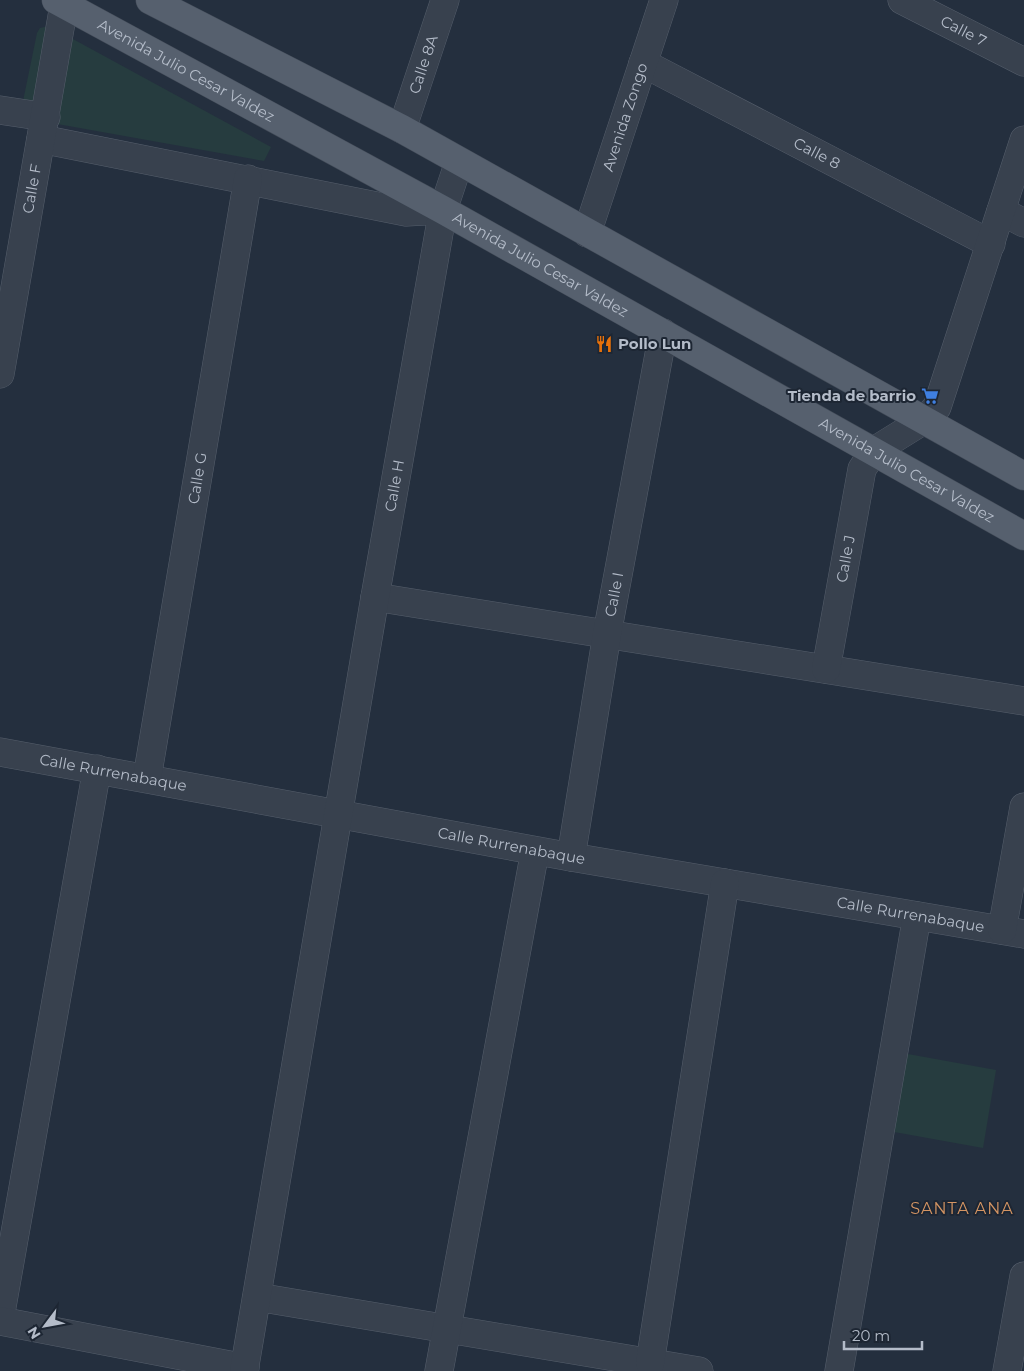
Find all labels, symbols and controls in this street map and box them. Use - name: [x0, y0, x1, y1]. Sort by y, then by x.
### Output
- street label: Calle 7: [937, 11, 990, 51]
- street label: Avenida Julio Cesar Valdez: [95, 14, 278, 126]
- street label: Calle 8A: [404, 32, 442, 96]
- street label: Avenida Zongo: [598, 60, 652, 174]
- street label: Calle 8: [791, 133, 844, 173]
- street label: Calle F: [18, 162, 45, 215]
- street label: Avenida Julio Cesar Valdez: [449, 207, 632, 321]
- restaurant icon: Pollo Lun: [594, 334, 614, 354]
- place label: Pollo Lun: [618, 334, 691, 353]
- place label: Tienda de barrio: [788, 386, 916, 405]
- supermarket icon: Tienda de barrio: [920, 386, 940, 406]
- street label: Avenida Julio Cesar Valdez: [816, 413, 998, 527]
- street label: Calle G: [183, 451, 211, 505]
- street label: Calle H: [380, 458, 408, 513]
- street label: Calle J: [832, 533, 859, 584]
- street label: Calle I: [600, 571, 627, 618]
- street label: Calle Rurrenabaque: [38, 749, 188, 795]
- street label: Calle Rurrenabaque: [436, 823, 587, 868]
- street label: Calle Rurrenabaque: [835, 892, 986, 936]
- district label: SANTA ANA: [910, 1199, 1014, 1218]
- north arrow: [20, 1301, 70, 1351]
- scale bar: [844, 1318, 922, 1350]
- text: N: [23, 1323, 45, 1342]
- text: 20 m: [852, 1326, 890, 1345]

